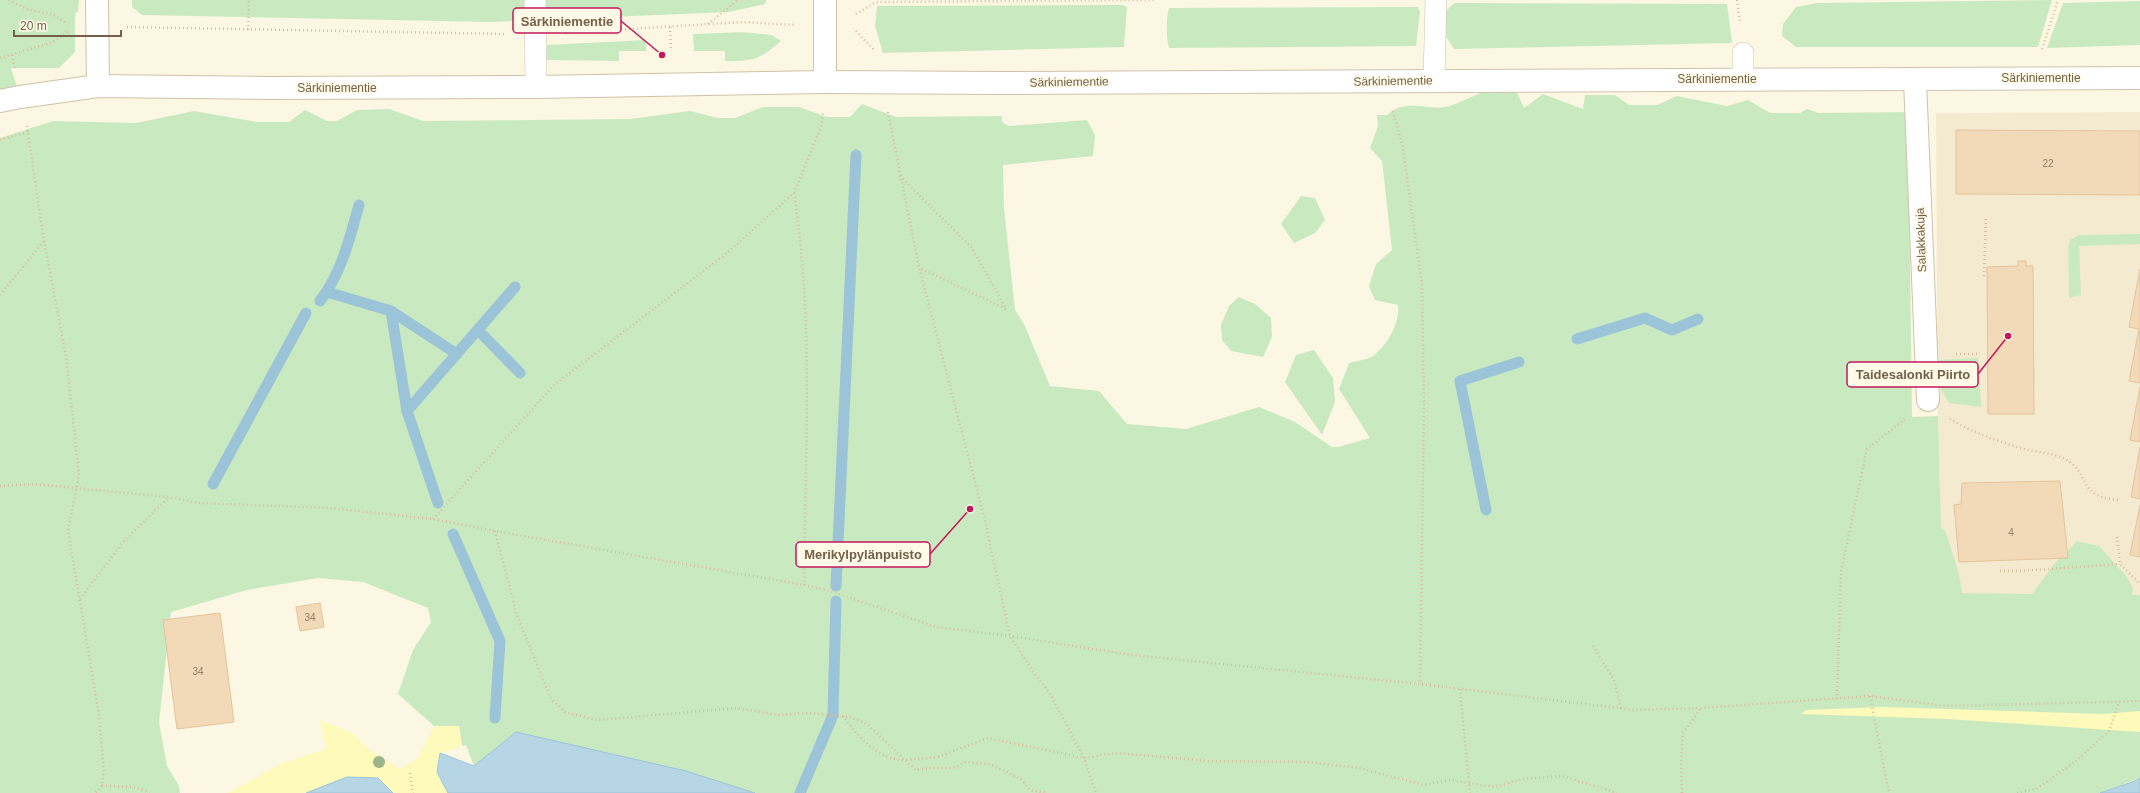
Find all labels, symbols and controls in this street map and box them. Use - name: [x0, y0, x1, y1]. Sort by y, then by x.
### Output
- callout: Särkiniementie: [513, 8, 621, 33]
- scale bar: [14, 12, 121, 38]
- text: Särkiniementie: [521, 14, 613, 29]
- text: 20 m: [20, 19, 47, 33]
- street label: Särkiniementie: [2001, 71, 2081, 85]
- street label: Särkiniementie: [1677, 72, 1757, 86]
- street label: Särkiniementie: [1353, 73, 1433, 89]
- street label: Särkiniementie: [1029, 74, 1109, 90]
- street label: Särkiniementie: [297, 81, 377, 95]
- house number: 22: [2042, 158, 2054, 169]
- street label: Salakkakuja: [1913, 207, 1929, 273]
- callout: Taidesalonki Piirto: [1847, 362, 1978, 387]
- text: Taidesalonki Piirto: [1856, 367, 1970, 382]
- house number: 4: [2008, 527, 2014, 538]
- callout: Merikylpylänpuisto: [796, 542, 930, 567]
- text: Merikylpylänpuisto: [804, 547, 922, 562]
- house number: 34: [304, 612, 316, 623]
- house number: 34: [192, 666, 204, 677]

